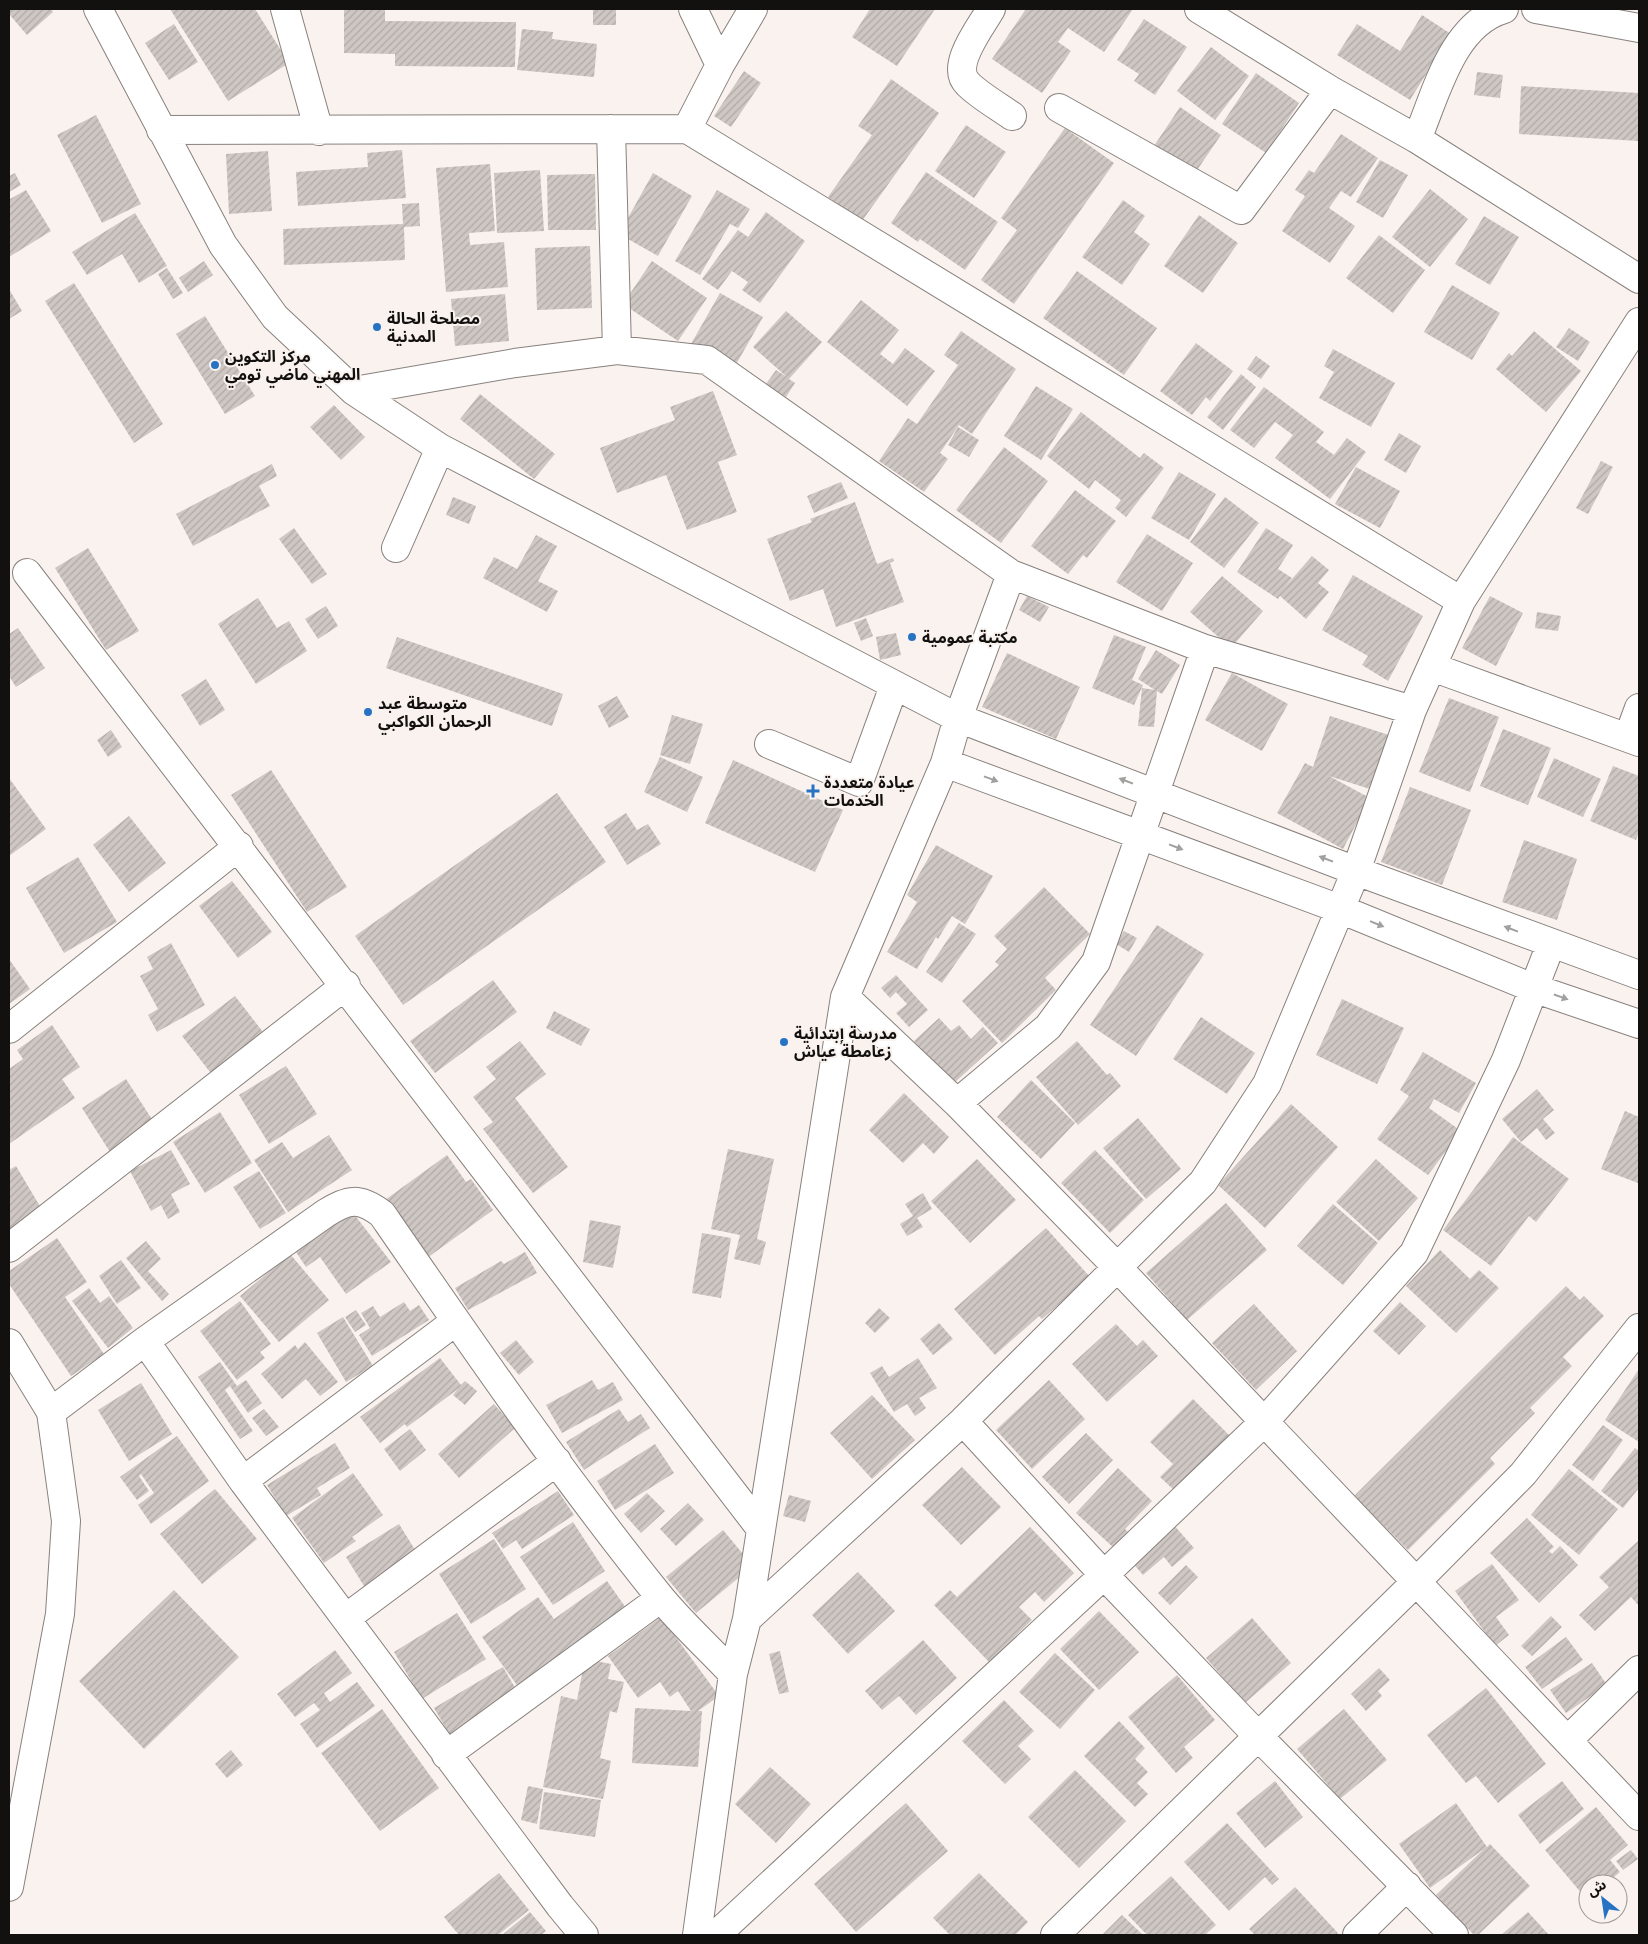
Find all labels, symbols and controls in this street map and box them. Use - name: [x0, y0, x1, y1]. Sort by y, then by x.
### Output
- place label: مصلحة الحالة المدنية: [387, 309, 480, 346]
- marker: مصلحة الحالة المدنية: [371, 321, 383, 333]
- place label: مركز التكوين المهني ماضي تومي: [225, 347, 360, 388]
- marker: مركز التكوين المهني ماضي تومي: [209, 359, 221, 371]
- place label: مكتبة عمومية: [922, 628, 1018, 647]
- marker: مكتبة عمومية: [906, 631, 918, 643]
- place label: متوسطة عبد الرحمان الكواكبي: [378, 694, 491, 735]
- marker: متوسطة عبد الرحمان الكواكبي: [362, 706, 374, 718]
- place label: عيادة متعددة الخدمات: [824, 773, 915, 810]
- one-way arrow: [984, 775, 999, 783]
- one-way arrow: [1118, 777, 1133, 785]
- marker: عيادة متعددة الخدمات: [806, 784, 820, 798]
- one-way arrow: [1169, 844, 1184, 851]
- one-way arrow: [1318, 855, 1333, 863]
- one-way arrow: [1370, 921, 1384, 929]
- one-way arrow: [1503, 925, 1518, 933]
- one-way arrow: [1553, 994, 1568, 1001]
- place label: مدرسة إبتدائية زعامطة عياش: [794, 1024, 897, 1061]
- marker: مدرسة إبتدائية زعامطة عياش: [778, 1036, 790, 1048]
- north arrow: [1578, 1874, 1628, 1924]
- text: ش: [1584, 1876, 1609, 1899]

